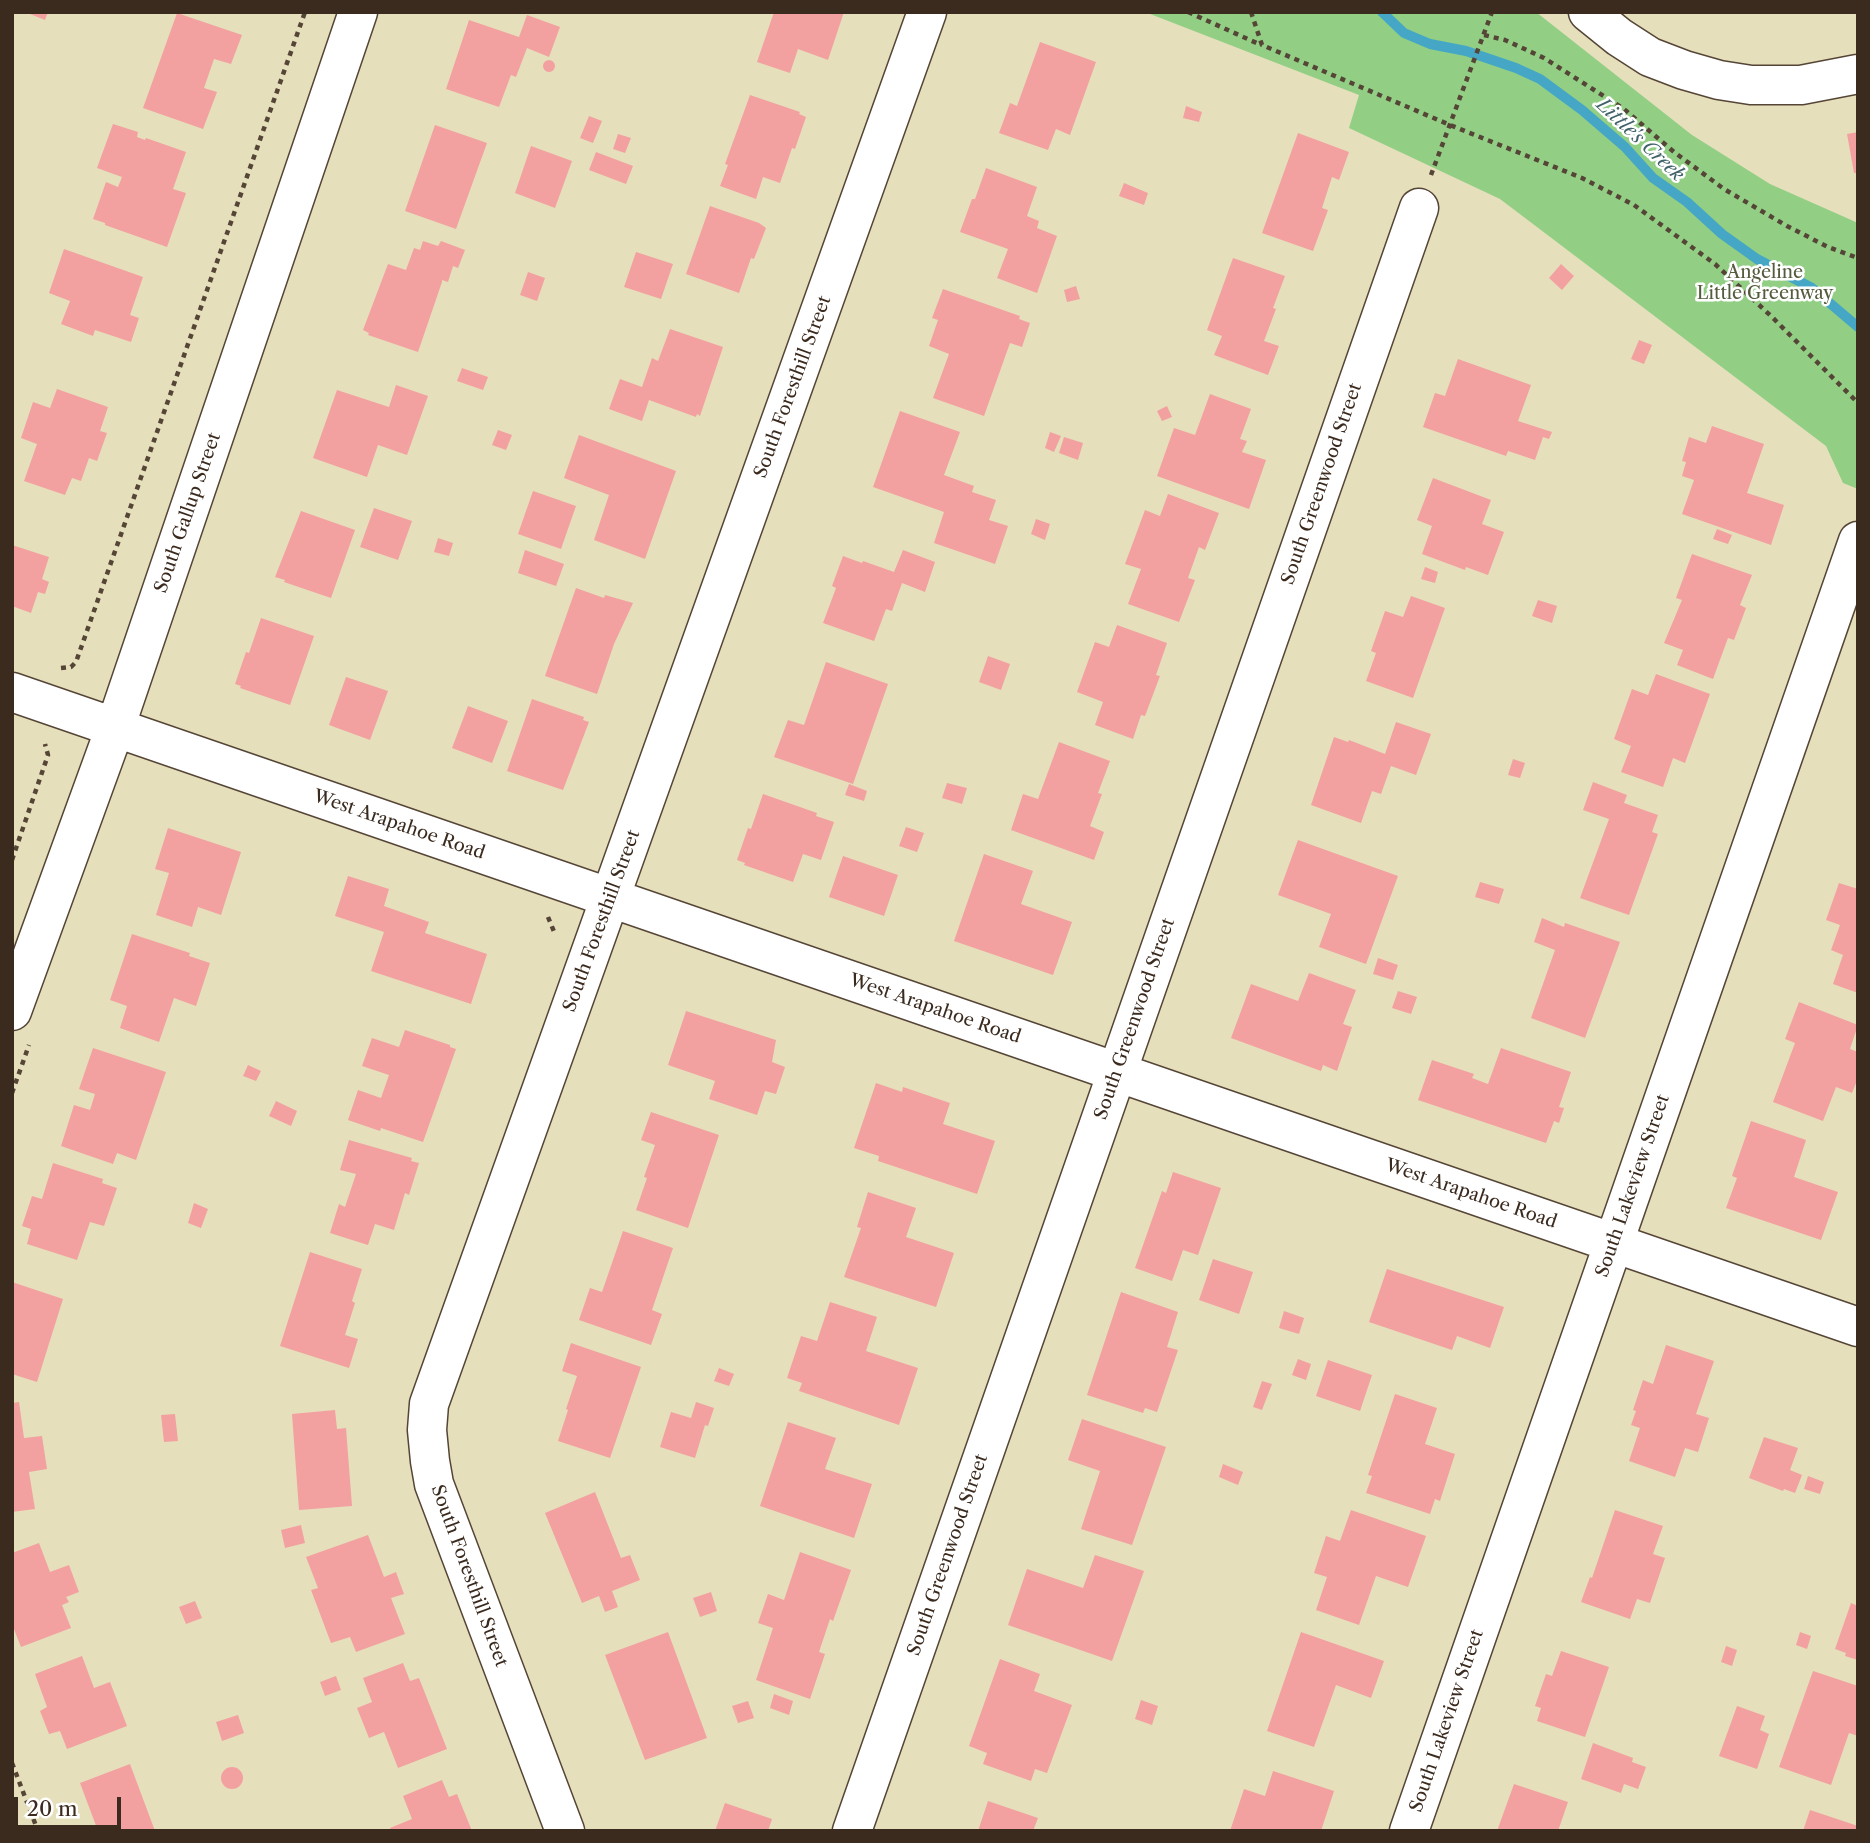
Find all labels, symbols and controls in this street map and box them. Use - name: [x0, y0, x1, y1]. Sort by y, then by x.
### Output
- water label: Little's Creek: [1592, 94, 1688, 186]
- park label: Angeline Little Greenway: [1697, 262, 1833, 304]
- street label: South Foresthill Street: [750, 293, 836, 481]
- street label: South Greenwood Street: [1277, 381, 1367, 587]
- street label: South Gallup Street: [150, 430, 226, 596]
- street label: West Arapahoe Road: [310, 786, 488, 864]
- street label: South Foresthill Street: [559, 827, 645, 1015]
- street label: South Greenwood Street: [1090, 916, 1180, 1122]
- street label: West Arapahoe Road: [846, 970, 1024, 1048]
- street label: South Lakeview Street: [1592, 1092, 1674, 1280]
- street label: West Arapahoe Road: [1382, 1155, 1560, 1233]
- street label: South Greenwood Street: [903, 1452, 993, 1658]
- street label: South Foresthill Street: [426, 1482, 512, 1670]
- street label: South Lakeview Street: [1406, 1627, 1488, 1815]
- scale bar: [18, 1784, 124, 1828]
- text: 20 m: [27, 1796, 78, 1821]

